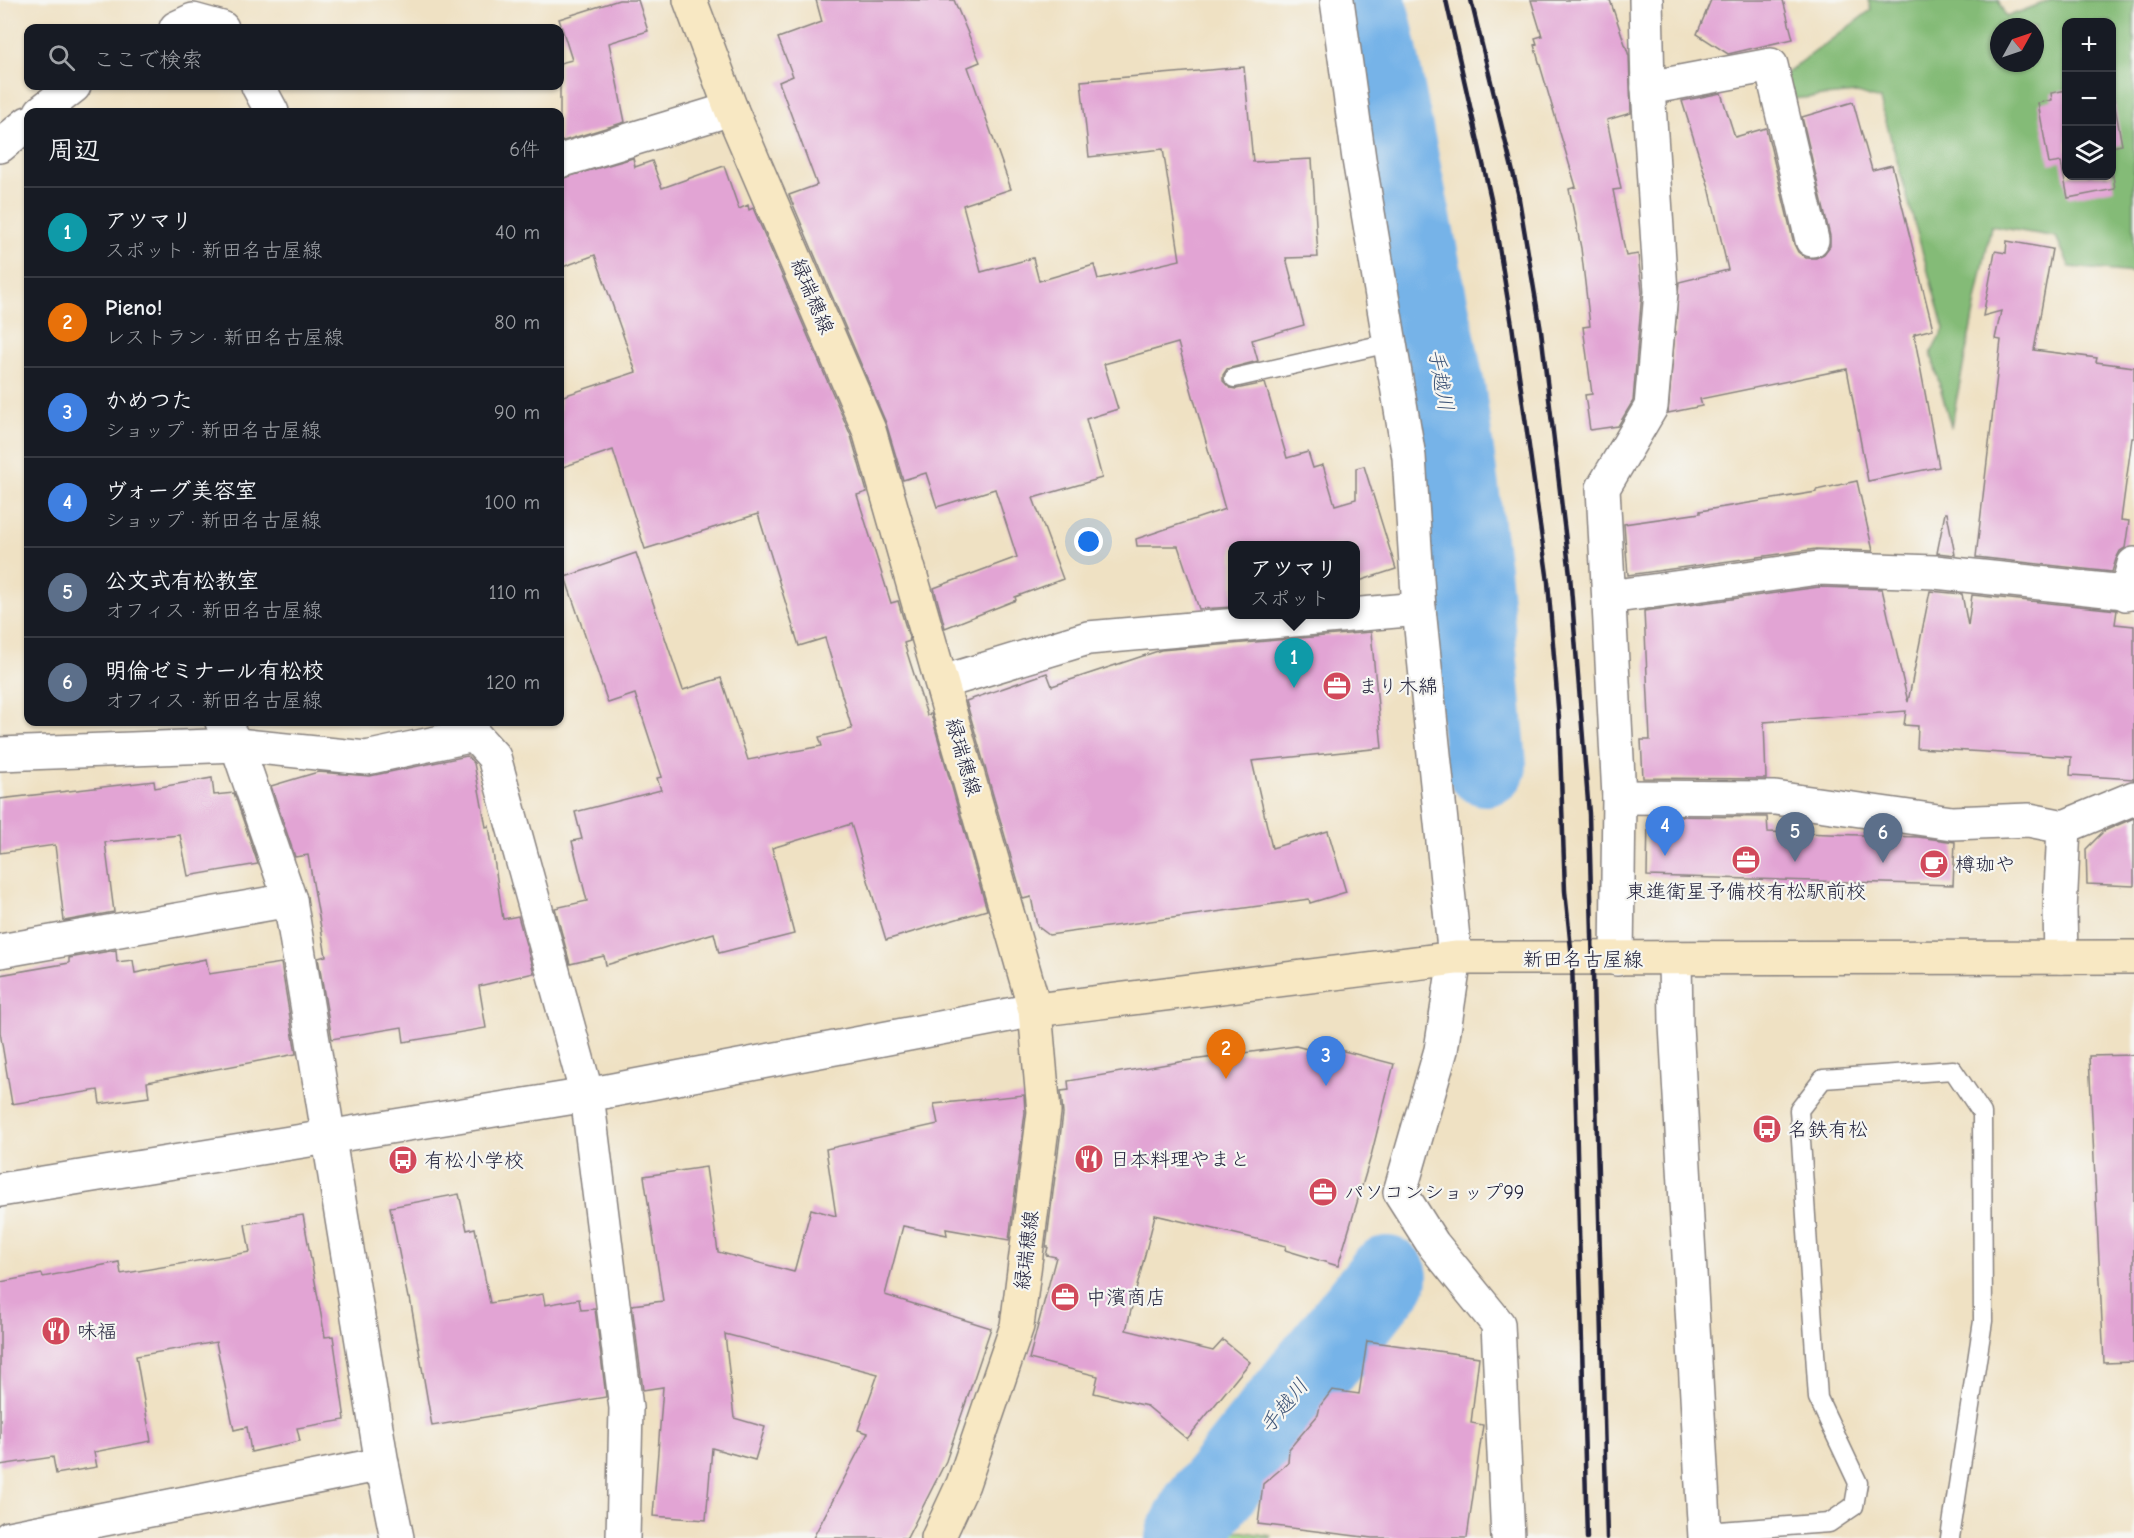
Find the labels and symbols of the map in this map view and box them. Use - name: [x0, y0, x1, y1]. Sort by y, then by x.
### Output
- north arrow: [1990, 18, 2044, 72]
- street label: 緑瑞穂線: [786, 255, 839, 338]
- water label: 手越川: [1424, 347, 1458, 413]
- your location: [1074, 527, 1103, 556]
- pin: 1: [1274, 638, 1314, 688]
- office icon: まり木綿: [1321, 670, 1353, 702]
- place label: まり木綿: [1358, 675, 1438, 698]
- street label: 緑瑞穂線: [941, 716, 986, 799]
- pin: 4: [1646, 806, 1684, 856]
- pin: 5: [1776, 812, 1814, 862]
- pin: 6: [1864, 814, 1902, 863]
- office icon: 東進衛星予備校有松駅前校: [1730, 844, 1762, 876]
- cafe icon: 樽珈や: [1918, 848, 1950, 880]
- place label: 樽珈や: [1955, 853, 2015, 876]
- place label: 東進衛星予備校有松駅前校: [1626, 880, 1866, 903]
- street label: 新田名古屋線: [1523, 948, 1643, 971]
- pin: 2: [1206, 1030, 1246, 1079]
- pin: 3: [1306, 1036, 1346, 1086]
- bus stop icon: 名鉄有松: [1751, 1113, 1783, 1145]
- place label: 名鉄有松: [1788, 1118, 1868, 1141]
- restaurant icon: 日本料理やまと: [1073, 1143, 1105, 1175]
- bus stop icon: 有松小学校: [387, 1144, 419, 1176]
- place label: 日本料理やまと: [1110, 1148, 1250, 1171]
- place label: 有松小学校: [424, 1149, 524, 1172]
- office icon: パソコンショップ99: [1307, 1176, 1339, 1208]
- place label: パソコンショップ99: [1344, 1181, 1524, 1204]
- street label: 緑瑞穂線: [1010, 1209, 1043, 1291]
- office icon: 中濱商店: [1049, 1281, 1081, 1313]
- place label: 中濱商店: [1086, 1286, 1166, 1309]
- restaurant icon: 味福: [40, 1315, 72, 1347]
- place label: 味福: [77, 1320, 117, 1343]
- water label: 手越川: [1255, 1374, 1313, 1438]

